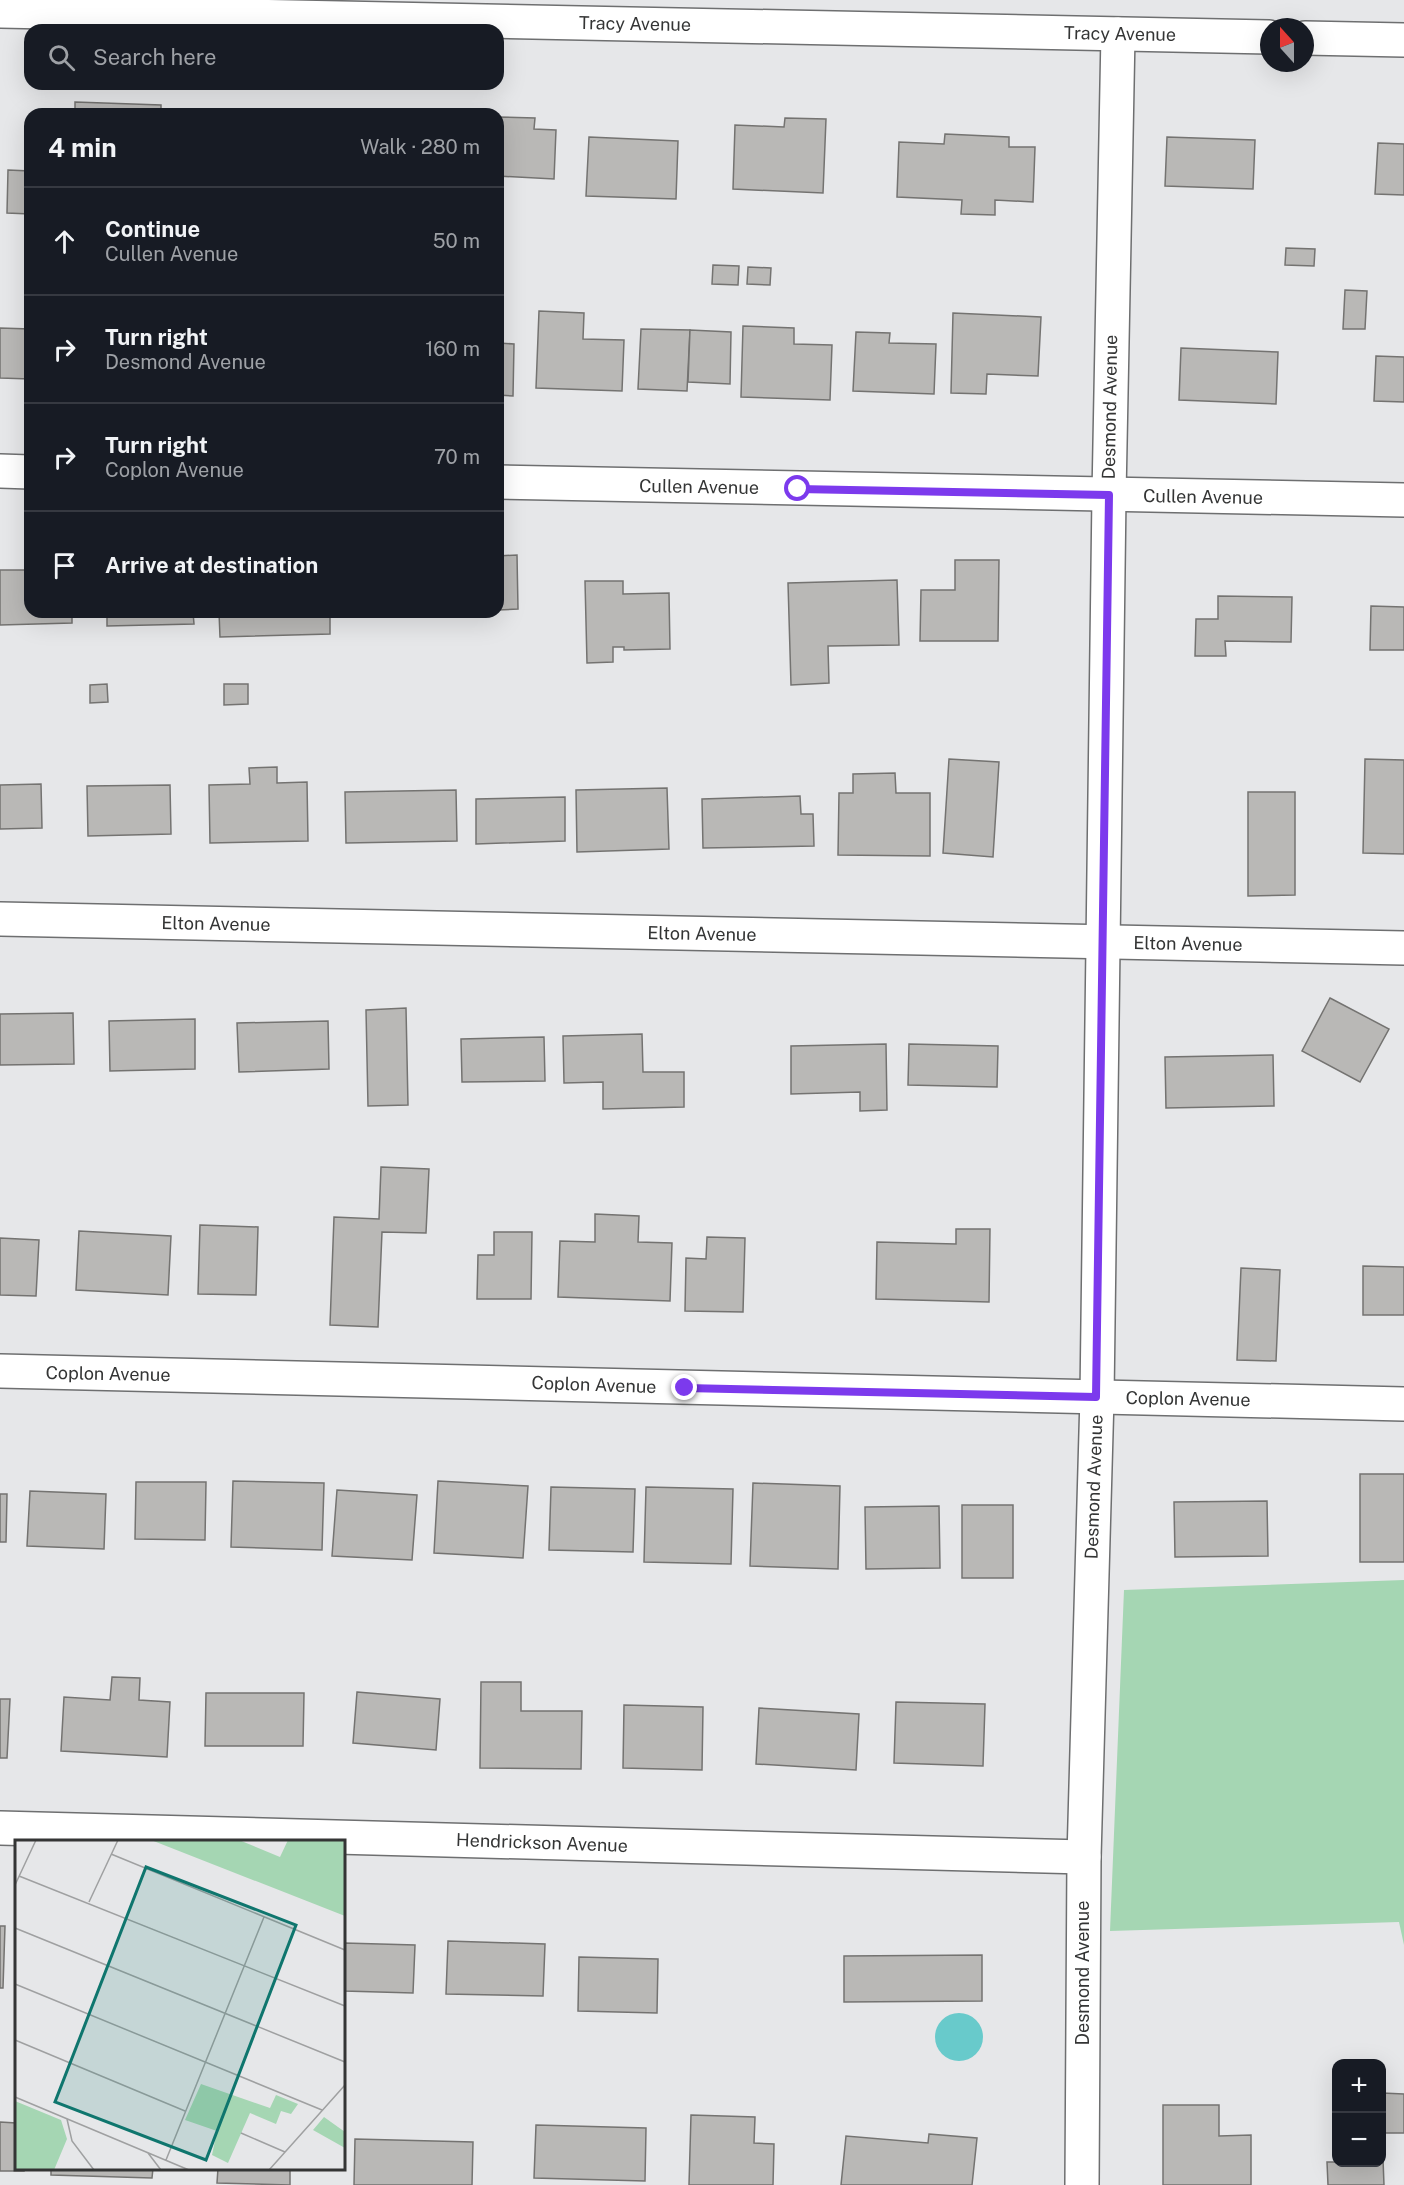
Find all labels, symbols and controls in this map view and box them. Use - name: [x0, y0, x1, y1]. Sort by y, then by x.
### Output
- street label: Tracy Avenue: [579, 12, 691, 35]
- north arrow: [1260, 18, 1314, 72]
- street label: Tracy Avenue: [1064, 22, 1176, 45]
- search box: [24, 24, 504, 90]
- icon: search: [45, 41, 78, 74]
- text: Search here: [93, 44, 217, 70]
- text: 4 min: [48, 132, 117, 163]
- text: Walk · 280 m: [360, 135, 480, 159]
- text: Continue: [105, 216, 200, 242]
- icon: ahead: [48, 225, 81, 258]
- text: 50 m: [433, 229, 480, 253]
- text: Cullen Avenue: [105, 242, 238, 266]
- text: Turn right: [105, 324, 208, 350]
- icon: right: [48, 333, 81, 366]
- street label: Desmond Avenue: [1098, 334, 1121, 480]
- text: 160 m: [425, 337, 480, 361]
- text: Desmond Avenue: [105, 350, 266, 374]
- text: Turn right: [105, 432, 208, 458]
- icon: right: [48, 441, 81, 474]
- text: 70 m: [434, 445, 480, 469]
- text: Coplon Avenue: [105, 458, 244, 482]
- street label: Cullen Avenue: [639, 475, 759, 498]
- route start: [784, 475, 810, 501]
- street label: Cullen Avenue: [1143, 485, 1263, 508]
- icon: arrive: [48, 549, 81, 582]
- text: Arrive at destination: [105, 552, 318, 578]
- street label: Elton Avenue: [161, 912, 271, 935]
- street label: Elton Avenue: [647, 922, 757, 945]
- street label: Elton Avenue: [1133, 932, 1243, 955]
- street label: Coplon Avenue: [45, 1362, 171, 1385]
- street label: Coplon Avenue: [531, 1372, 657, 1397]
- route end: [671, 1374, 697, 1400]
- street label: Coplon Avenue: [1125, 1387, 1251, 1410]
- street label: Desmond Avenue: [1080, 1414, 1107, 1560]
- street label: Hendrickson Avenue: [456, 1829, 628, 1856]
- inset map: [15, 1840, 345, 2170]
- street label: Desmond Avenue: [1072, 1901, 1093, 2045]
- map controls: [1332, 2059, 1386, 2167]
- button: +: [1332, 2059, 1386, 2113]
- button: −: [1332, 2113, 1386, 2167]

